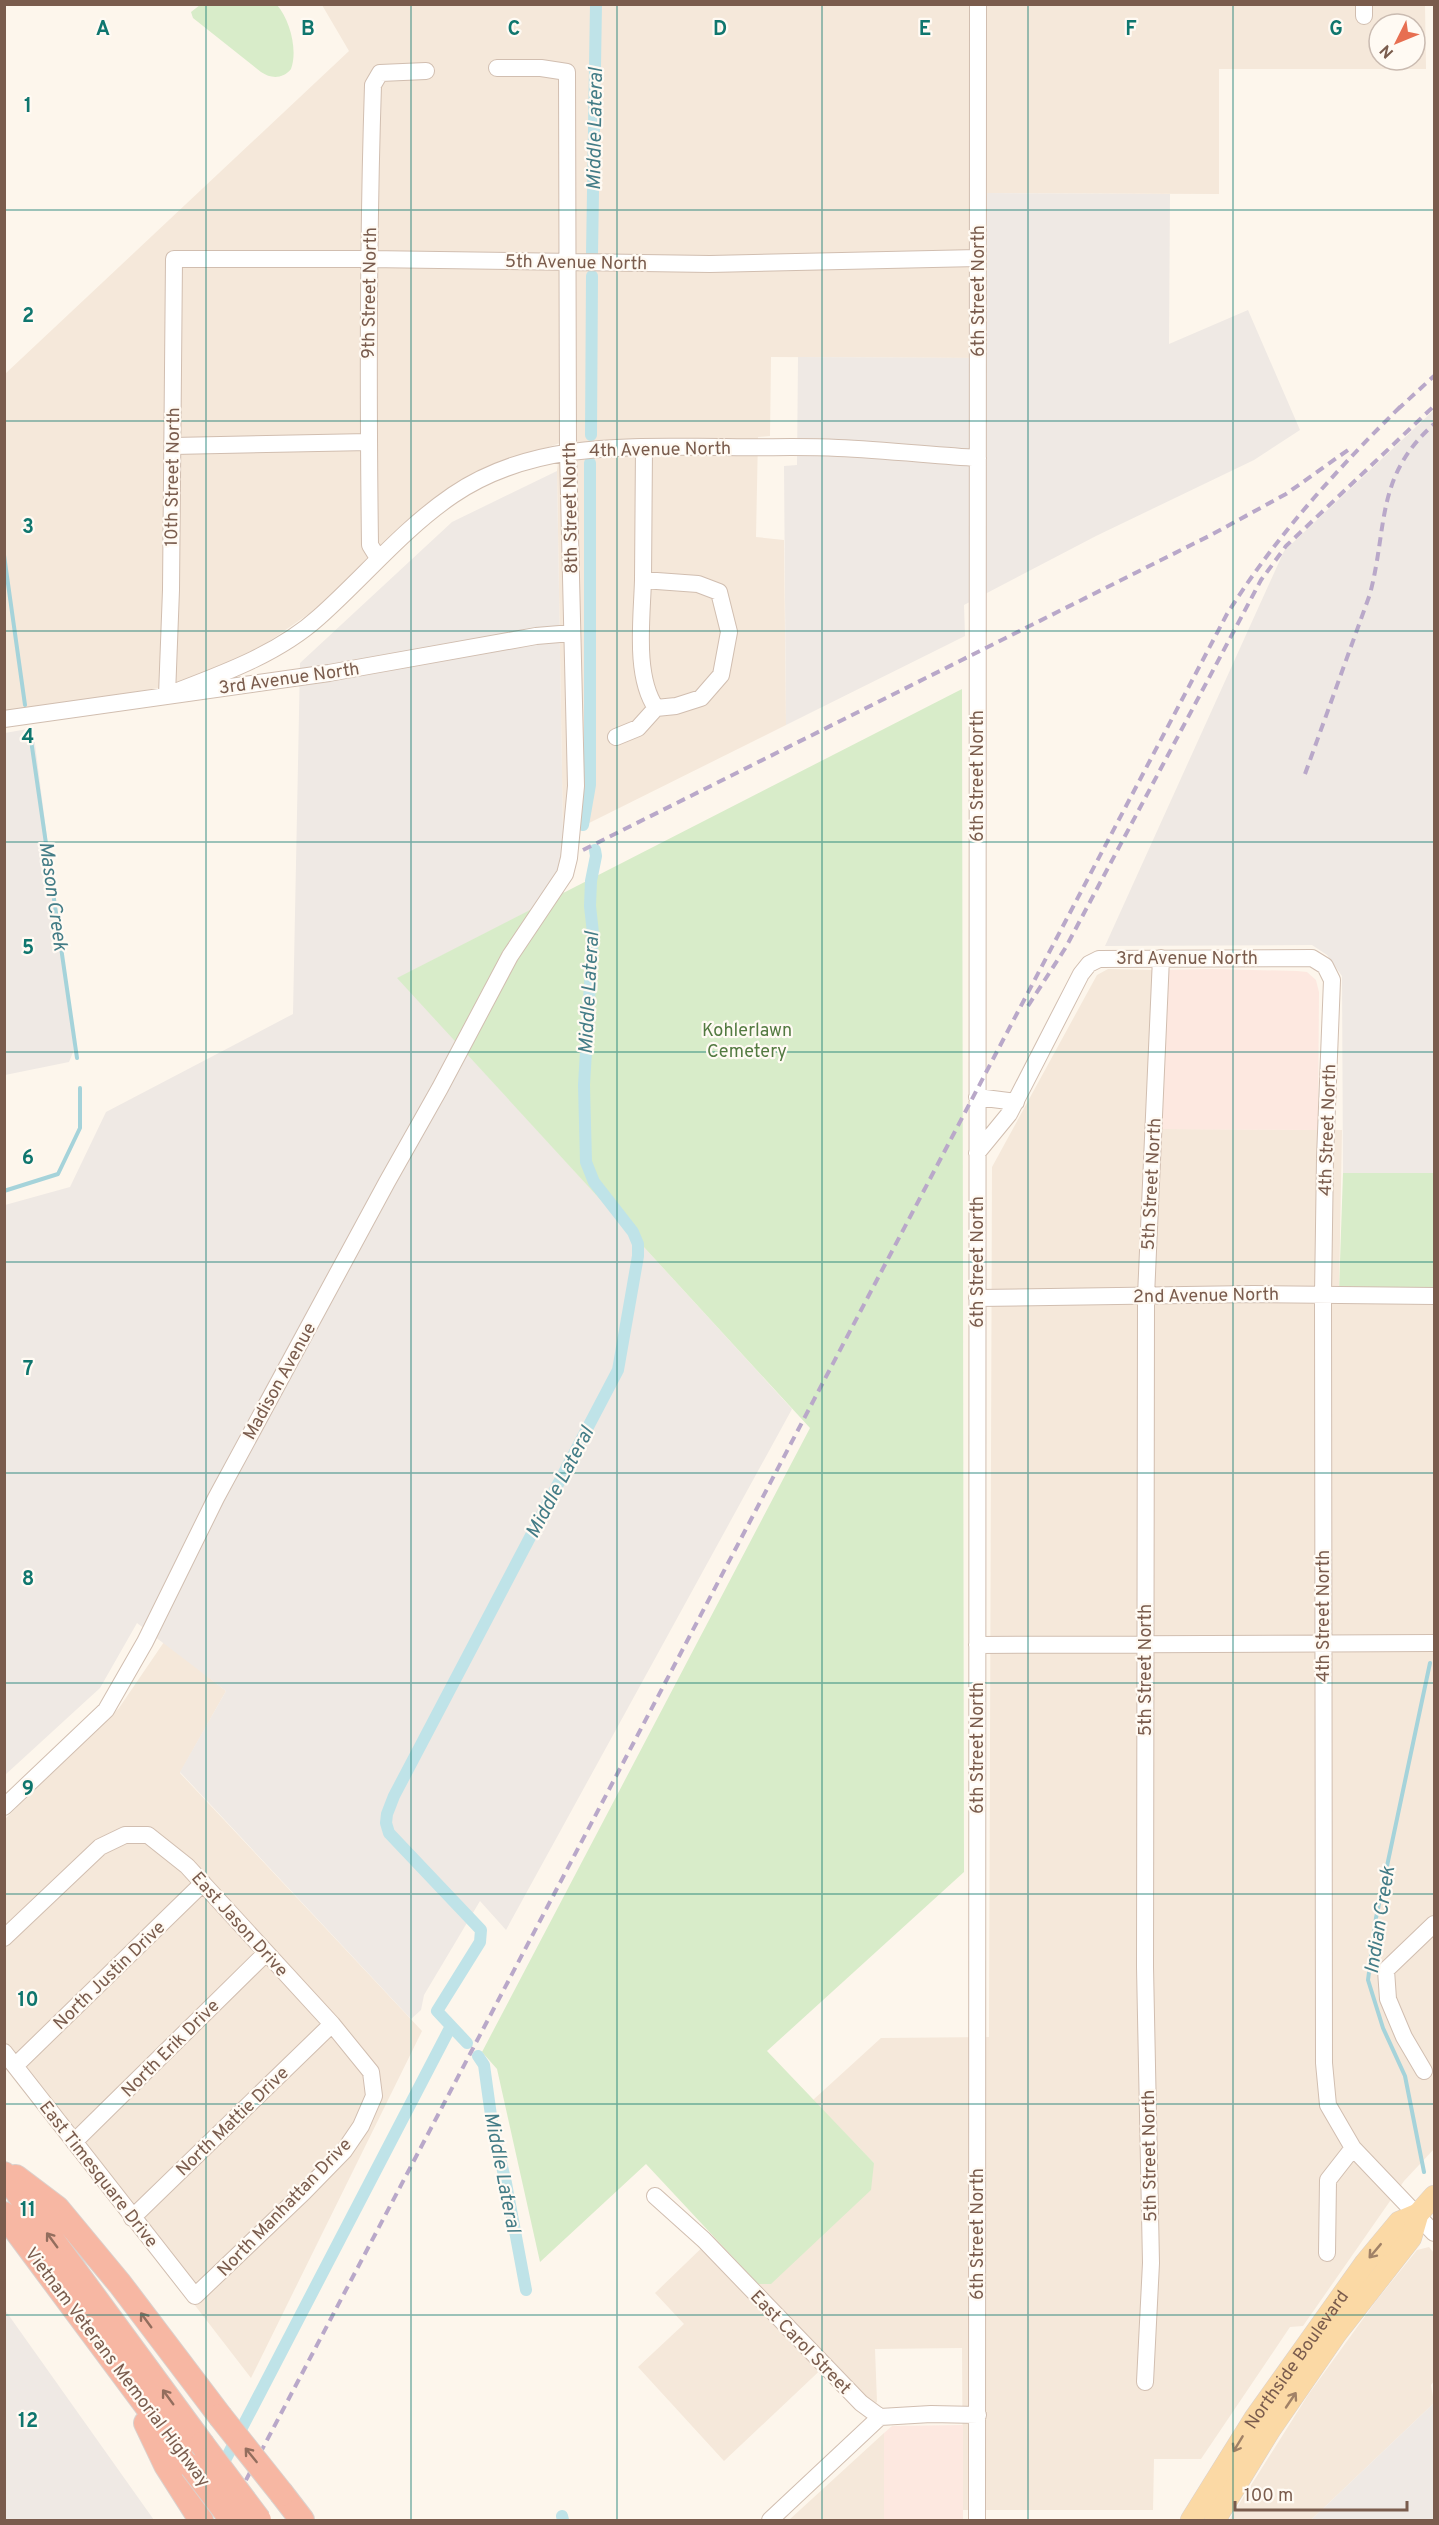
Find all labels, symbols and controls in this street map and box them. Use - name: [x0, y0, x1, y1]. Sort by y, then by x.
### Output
- north arrow: [1367, 12, 1427, 72]
- text: A: [96, 17, 110, 43]
- text: B: [301, 17, 315, 43]
- text: C: [508, 17, 520, 43]
- text: D: [713, 17, 727, 43]
- text: E: [919, 17, 931, 43]
- text: F: [1125, 17, 1137, 43]
- text: G: [1329, 17, 1343, 43]
- text: N: [1376, 40, 1399, 62]
- water label: Middle Lateral: [582, 67, 610, 191]
- text: 1: [24, 94, 32, 120]
- street label: 6th Street North: [968, 225, 991, 357]
- street label: 9th Street North: [358, 227, 383, 359]
- street label: 5th Avenue North: [505, 251, 647, 276]
- text: 2: [22, 304, 34, 330]
- street label: 10th Street North: [161, 407, 186, 547]
- street label: 4th Avenue North: [589, 438, 731, 463]
- street label: 8th Street North: [559, 442, 584, 574]
- text: 3: [22, 515, 34, 541]
- street label: 3rd Avenue North: [217, 658, 361, 701]
- street label: 6th Street North: [967, 710, 990, 842]
- text: 4: [22, 725, 34, 751]
- water label: Mason Creek: [31, 840, 73, 954]
- water label: Middle Lateral: [574, 930, 606, 1055]
- text: 5: [22, 936, 34, 962]
- street label: 3rd Avenue North: [1116, 948, 1258, 971]
- park label: Kohlerlawn Cemetery: [702, 1020, 792, 1064]
- street label: 4th Street North: [1315, 1064, 1342, 1197]
- street label: 5th Street North: [1138, 1117, 1167, 1251]
- text: 6: [22, 1146, 34, 1172]
- street label: 6th Street North: [967, 1196, 990, 1328]
- street label: 2nd Avenue North: [1133, 1284, 1279, 1309]
- street label: Madison Avenue: [239, 1319, 322, 1444]
- text: 7: [23, 1357, 33, 1383]
- water label: Middle Lateral: [520, 1422, 601, 1543]
- street label: 4th Street North: [1313, 1550, 1336, 1682]
- text: 8: [22, 1567, 34, 1593]
- street label: 5th Street North: [1135, 1604, 1158, 1736]
- street label: 6th Street North: [967, 1682, 990, 1814]
- text: 9: [22, 1777, 34, 1803]
- water label: Indian Creek: [1360, 1864, 1402, 1976]
- street label: East Jason Drive: [186, 1868, 292, 1982]
- street label: North Justin Drive: [49, 1917, 171, 2035]
- text: 10: [17, 1988, 39, 2014]
- street label: North Erik Drive: [117, 1995, 225, 2103]
- street label: North Mattie Drive: [172, 2062, 294, 2182]
- street label: 5th Street North: [1138, 2090, 1163, 2222]
- street label: East Timesquare Drive: [33, 2097, 162, 2253]
- water label: Middle Lateral: [477, 2110, 526, 2236]
- street label: North Manhattan Drive: [213, 2134, 357, 2282]
- street label: 6th Street North: [967, 2168, 990, 2300]
- text: 11: [20, 2198, 36, 2224]
- one-way arrow: [46, 2232, 59, 2248]
- street label: Vietnam Veterans Memorial Highway: [19, 2243, 215, 2492]
- one-way arrow: [1368, 2243, 1382, 2258]
- street label: East Carol Street: [744, 2286, 855, 2400]
- street label: Northside Boulevard: [1240, 2286, 1355, 2434]
- one-way arrow: [140, 2312, 152, 2328]
- one-way arrow: [161, 2389, 174, 2405]
- one-way arrow: [1285, 2392, 1297, 2409]
- text: 12: [18, 2409, 38, 2435]
- one-way arrow: [1232, 2435, 1244, 2452]
- one-way arrow: [244, 2448, 258, 2463]
- scale bar: [1235, 2474, 1408, 2512]
- text: 100 m: [1244, 2485, 1293, 2508]

